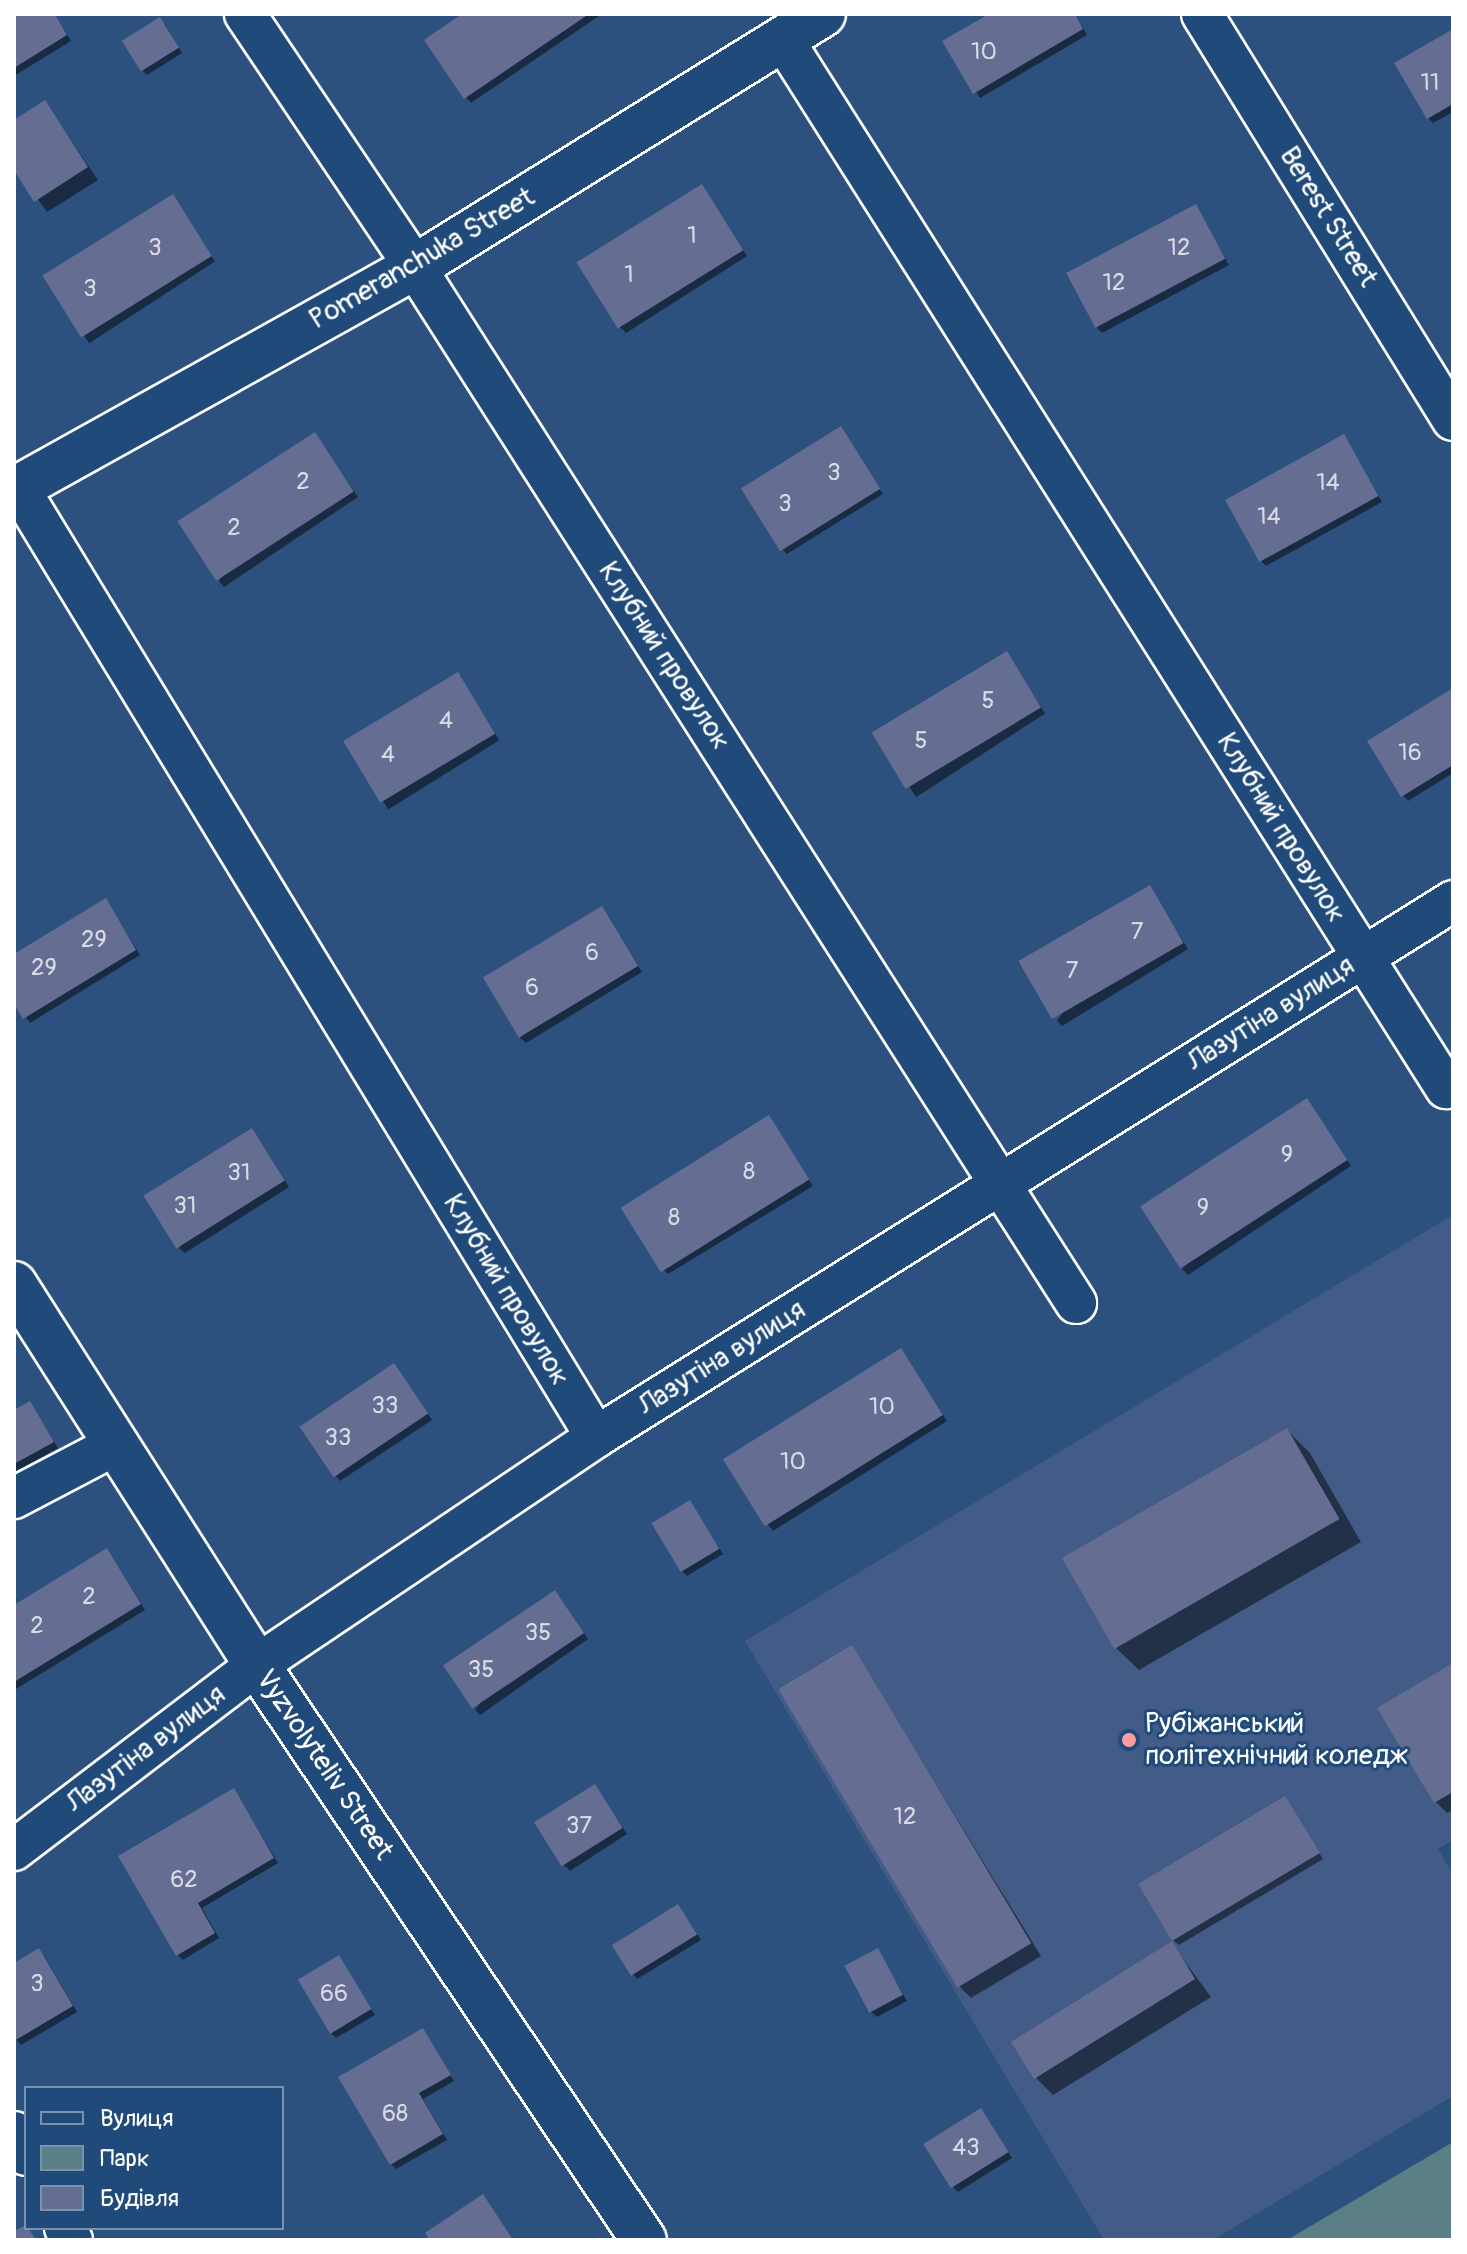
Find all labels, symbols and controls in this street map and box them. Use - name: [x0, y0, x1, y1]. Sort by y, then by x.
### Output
- house number: 10: [971, 38, 997, 66]
- house number: 11: [1421, 69, 1439, 97]
- street label: Berest Street: [1272, 141, 1384, 293]
- street label: Pomeranchuka Street: [303, 181, 541, 337]
- house number: 1: [687, 222, 697, 250]
- house number: 3: [148, 234, 162, 262]
- house number: 12: [1168, 234, 1190, 262]
- house number: 1: [624, 261, 634, 289]
- house number: 12: [1103, 269, 1125, 297]
- house number: 3: [83, 275, 97, 303]
- house number: 3: [827, 459, 841, 487]
- house number: 2: [296, 468, 310, 496]
- house number: 14: [1316, 469, 1340, 497]
- house number: 3: [778, 490, 792, 518]
- house number: 14: [1257, 503, 1281, 531]
- house number: 2: [227, 514, 241, 542]
- street label: Клубний провулок: [591, 556, 737, 756]
- house number: 5: [981, 687, 995, 715]
- house number: 4: [439, 707, 453, 735]
- house number: 5: [914, 727, 928, 755]
- street label: Клубний провулок: [1209, 727, 1353, 929]
- house number: 16: [1398, 739, 1422, 767]
- house number: 4: [381, 741, 395, 769]
- house number: 7: [1131, 918, 1143, 946]
- house number: 29: [81, 926, 107, 954]
- house number: 6: [585, 939, 599, 967]
- street label: Лазутіна вулиця: [1181, 949, 1361, 1079]
- house number: 29: [31, 954, 57, 982]
- house number: 7: [1066, 957, 1078, 985]
- house number: 6: [525, 974, 539, 1002]
- house number: 9: [1281, 1141, 1293, 1169]
- house number: 8: [743, 1158, 755, 1186]
- house number: 31: [228, 1159, 250, 1187]
- street label: Клубний провулок: [436, 1188, 576, 1392]
- house number: 31: [174, 1192, 196, 1220]
- house number: 9: [1197, 1194, 1209, 1222]
- house number: 8: [668, 1204, 680, 1232]
- street label: Лазутіна вулиця: [632, 1293, 812, 1423]
- house number: 33: [372, 1392, 398, 1420]
- house number: 10: [869, 1393, 895, 1421]
- house number: 33: [325, 1424, 351, 1452]
- house number: 10: [780, 1448, 806, 1476]
- house number: 2: [82, 1583, 96, 1611]
- house number: 2: [30, 1612, 44, 1640]
- house number: 35: [525, 1619, 551, 1647]
- house number: 35: [468, 1656, 494, 1684]
- street label: Vyzvolyteliv Street: [248, 1664, 400, 1866]
- street label: Лазутіна вулиця: [60, 1678, 232, 1820]
- place label: Рубіжанський політехнічний коледж: [1145, 1707, 1408, 1773]
- marker: Рубіжанський політехнічний коледж: [1120, 1731, 1138, 1749]
- house number: 12: [894, 1803, 916, 1831]
- house number: 37: [566, 1812, 592, 1840]
- house number: 62: [170, 1866, 198, 1894]
- house number: 3: [30, 1970, 44, 1998]
- house number: 66: [320, 1980, 348, 2008]
- legend: [24, 2086, 284, 2230]
- house number: 68: [382, 2100, 408, 2128]
- text: Вулиця: [100, 2104, 173, 2133]
- house number: 43: [952, 2134, 980, 2162]
- text: Парк: [100, 2144, 149, 2173]
- text: Будівля: [100, 2184, 179, 2213]

